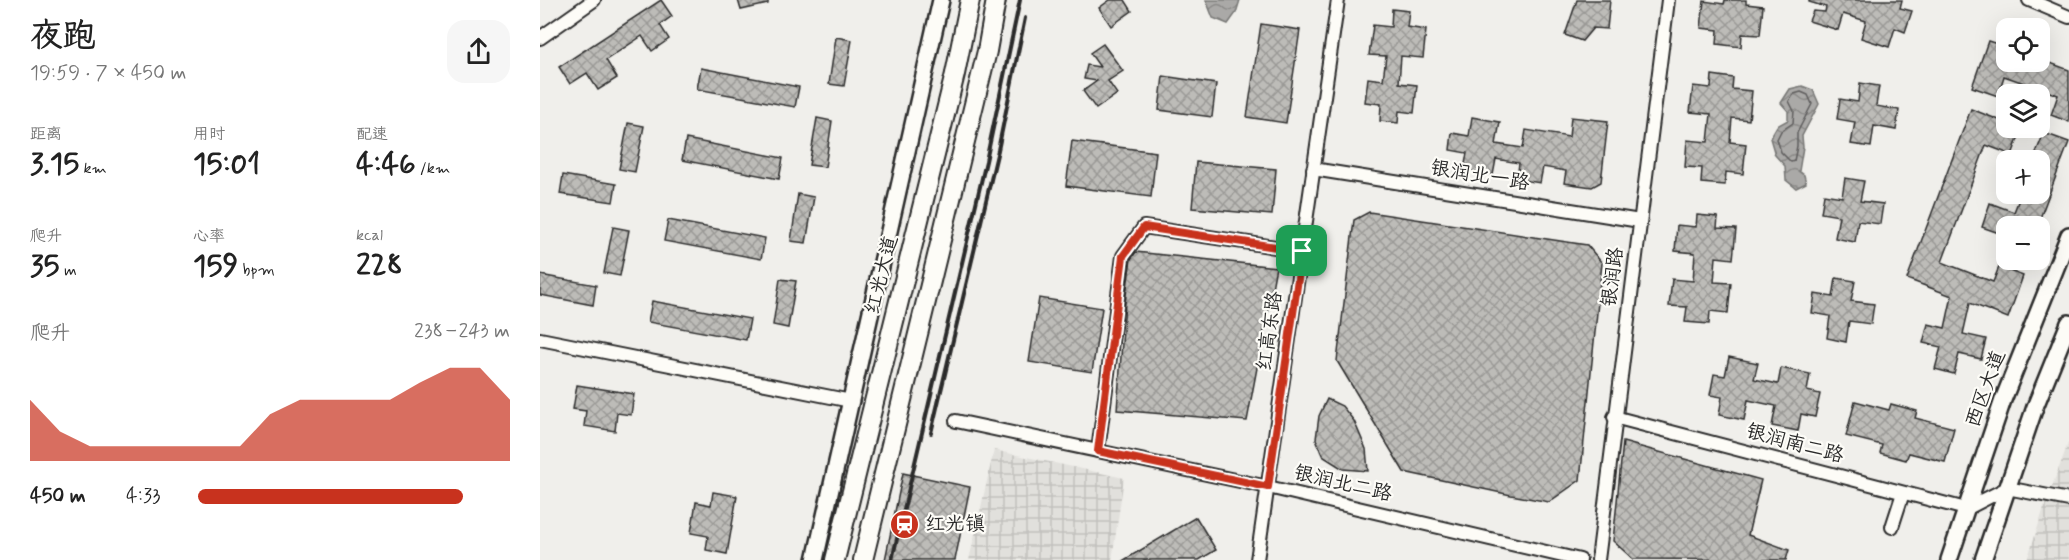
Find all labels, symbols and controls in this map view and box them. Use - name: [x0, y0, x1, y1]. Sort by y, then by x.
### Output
- text: 夜跑: [30, 15, 96, 59]
- map controls: [1996, 18, 2050, 270]
- button: locate: [1996, 18, 2050, 72]
- button: share: [447, 20, 510, 83]
- text: 19:59 · 7 × 450 m: [30, 60, 186, 87]
- button: layers: [1996, 84, 2050, 138]
- text: 距离: [30, 124, 62, 145]
- text: 用时: [193, 124, 225, 145]
- text: 配速: [356, 124, 388, 145]
- text: 3.15: [30, 145, 79, 184]
- text: 15:01: [193, 145, 260, 184]
- text: 4:46: [356, 145, 416, 184]
- button: +: [1996, 150, 2050, 204]
- street label: 银润北一路: [1429, 155, 1532, 197]
- text: km: [79, 158, 107, 179]
- text: /km: [416, 158, 450, 179]
- button: −: [1996, 216, 2050, 270]
- text: kcal: [356, 225, 383, 246]
- pin: [1276, 225, 1327, 276]
- text: 爬升: [30, 226, 62, 247]
- text: 心率: [193, 226, 225, 247]
- street label: 红光大道: [859, 233, 905, 317]
- icon: arrive: [1285, 234, 1318, 267]
- street label: 银润路: [1596, 245, 1630, 308]
- text: 228: [356, 246, 403, 285]
- text: 35: [30, 247, 60, 286]
- text: 159: [193, 247, 238, 286]
- text: m: [60, 260, 77, 281]
- text: bpm: [238, 260, 275, 281]
- street label: 红高东路: [1251, 289, 1289, 372]
- text: 238–243 m: [414, 318, 510, 345]
- text: 爬升: [30, 320, 70, 347]
- street label: 西区大道: [1960, 347, 2012, 431]
- street label: 银润南二路: [1743, 418, 1848, 470]
- street label: 银润北二路: [1291, 460, 1396, 509]
- text: 450 m: [30, 483, 86, 510]
- text: 4:33: [126, 483, 160, 510]
- station icon: 红光镇: [888, 508, 920, 540]
- place label: 红光镇: [925, 511, 985, 538]

